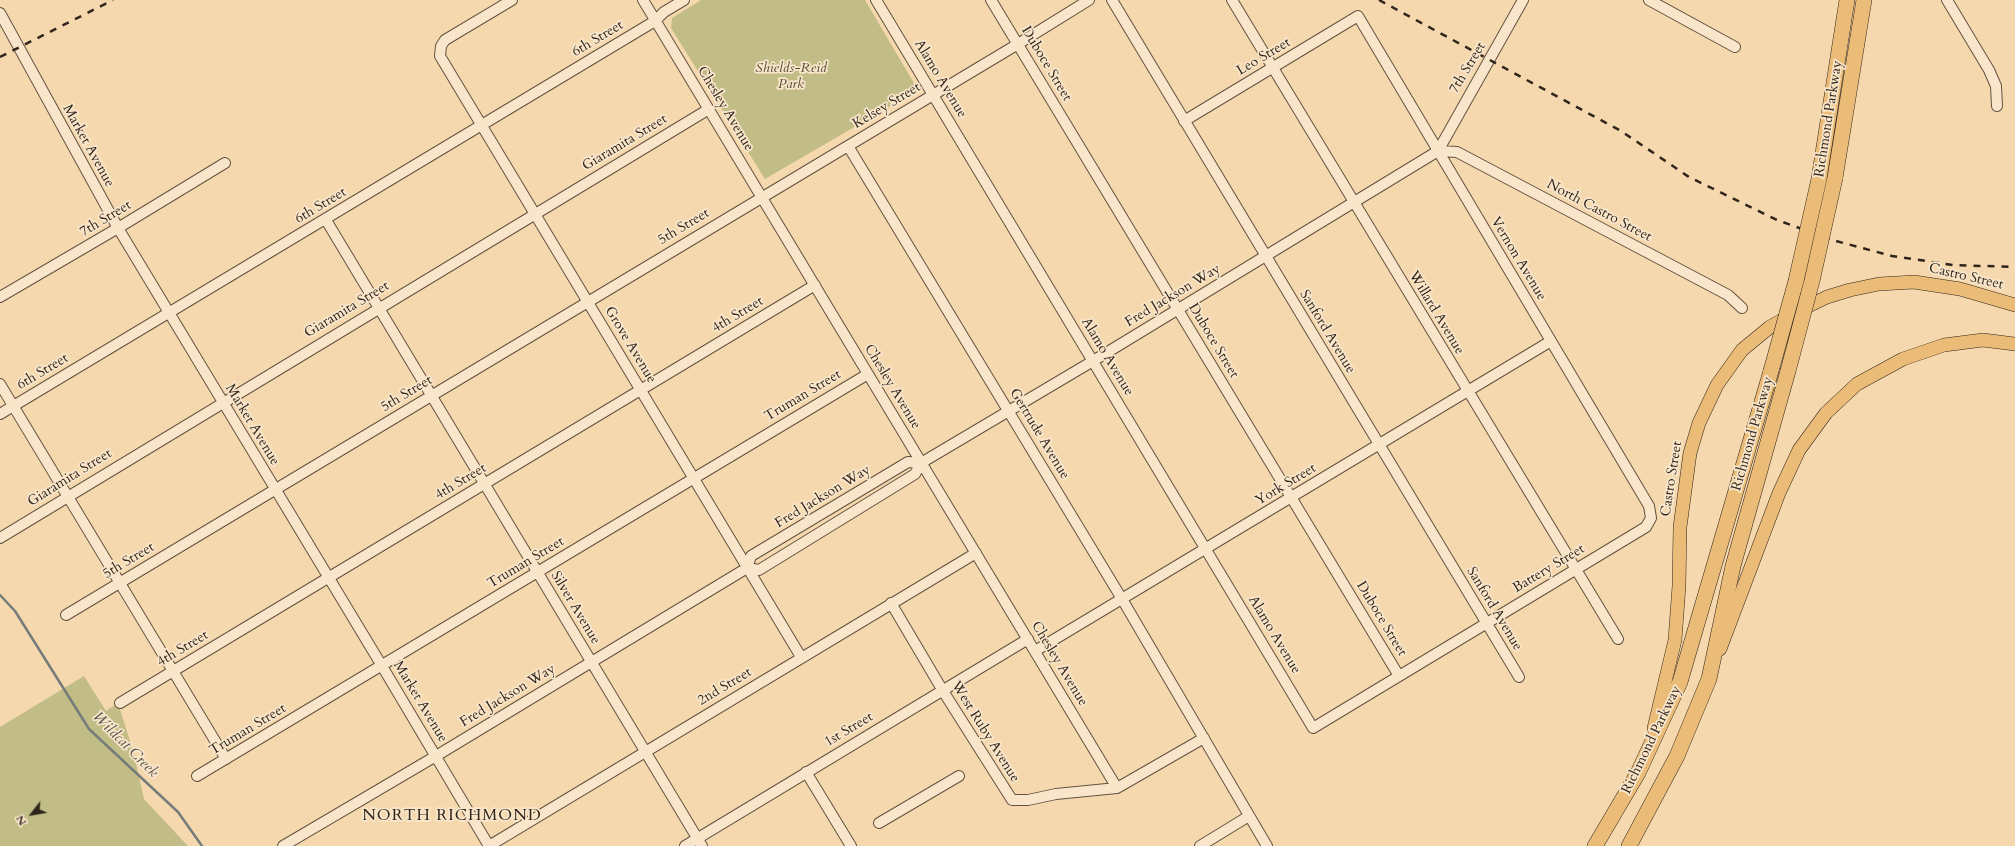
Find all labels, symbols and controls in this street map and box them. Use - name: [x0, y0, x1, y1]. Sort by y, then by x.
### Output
- street label: 6th Street: [569, 17, 627, 61]
- street label: Duboce Street: [1017, 24, 1075, 104]
- street label: Leo Street: [1234, 34, 1294, 80]
- street label: Alamo Avenue: [910, 37, 970, 121]
- street label: 7th Street: [1446, 39, 1490, 97]
- street label: Richmond Parkway: [1811, 59, 1847, 179]
- park label: Shields-Reid Park: [755, 61, 827, 94]
- street label: Chesley Avenue: [693, 64, 757, 154]
- street label: Kelsey Street: [850, 79, 924, 133]
- street label: Market Avenue: [58, 102, 118, 190]
- street label: Giaramita Street: [580, 111, 670, 175]
- street label: North Castro Street: [1544, 176, 1654, 246]
- street label: 6th Street: [292, 184, 350, 228]
- street label: 7th Street: [77, 197, 135, 241]
- street label: 5th Street: [655, 205, 713, 249]
- street label: Vernon Avenue: [1486, 214, 1550, 304]
- street label: Castro Street: [1927, 260, 2005, 294]
- street label: Fred Jackson Way: [1122, 261, 1224, 331]
- street label: Willard Avenue: [1405, 268, 1467, 358]
- street label: Giaramita Street: [302, 278, 392, 342]
- street label: Sanford Avenue: [1295, 287, 1359, 377]
- street label: 4th Street: [709, 293, 767, 337]
- street label: Duboce Street: [1184, 301, 1242, 381]
- street label: Grove Avenue: [601, 304, 659, 386]
- street label: Alamo Avenue: [1077, 315, 1137, 399]
- street label: Chesley Avenue: [860, 342, 924, 432]
- street label: 6th Street: [14, 350, 72, 394]
- street label: Truman Street: [762, 367, 844, 425]
- street label: 5th Street: [378, 372, 436, 416]
- street label: Richmond Parkway: [1729, 375, 1777, 493]
- street label: Market Avenue: [221, 381, 283, 469]
- street label: Gertrude Avenue: [1005, 386, 1073, 482]
- street label: Castro Street: [1658, 440, 1686, 518]
- street label: Giaramita Street: [25, 445, 115, 511]
- street label: 4th Street: [432, 460, 490, 504]
- street label: York Street: [1253, 460, 1319, 510]
- street label: Fred Jackson Way: [772, 462, 874, 532]
- street label: Truman Street: [485, 534, 567, 592]
- street label: 5th Street: [100, 539, 158, 583]
- street label: Battery Street: [1510, 541, 1588, 597]
- street label: Sanford Avenue: [1462, 564, 1526, 654]
- street label: Silver Avenue: [547, 568, 603, 648]
- street label: Duboce Street: [1352, 579, 1410, 659]
- street label: Alamo Avenue: [1244, 593, 1304, 677]
- street label: Chesley Avenue: [1027, 619, 1091, 709]
- street label: 4th Street: [154, 627, 212, 671]
- street label: Market Avenue: [389, 658, 451, 746]
- street label: Fred Jackson Way: [457, 661, 559, 731]
- street label: 2nd Street: [695, 664, 755, 710]
- street label: West Ruby Avenue: [947, 678, 1023, 786]
- street label: Richmond Parkway: [1619, 683, 1685, 797]
- street label: Truman Street: [207, 701, 289, 759]
- water label: Wildcat Creek: [88, 708, 162, 782]
- street label: 1st Street: [822, 709, 876, 751]
- north arrow: [12, 794, 52, 834]
- district label: NORTH RICHMOND: [362, 806, 542, 826]
- text: N: [12, 812, 30, 828]

